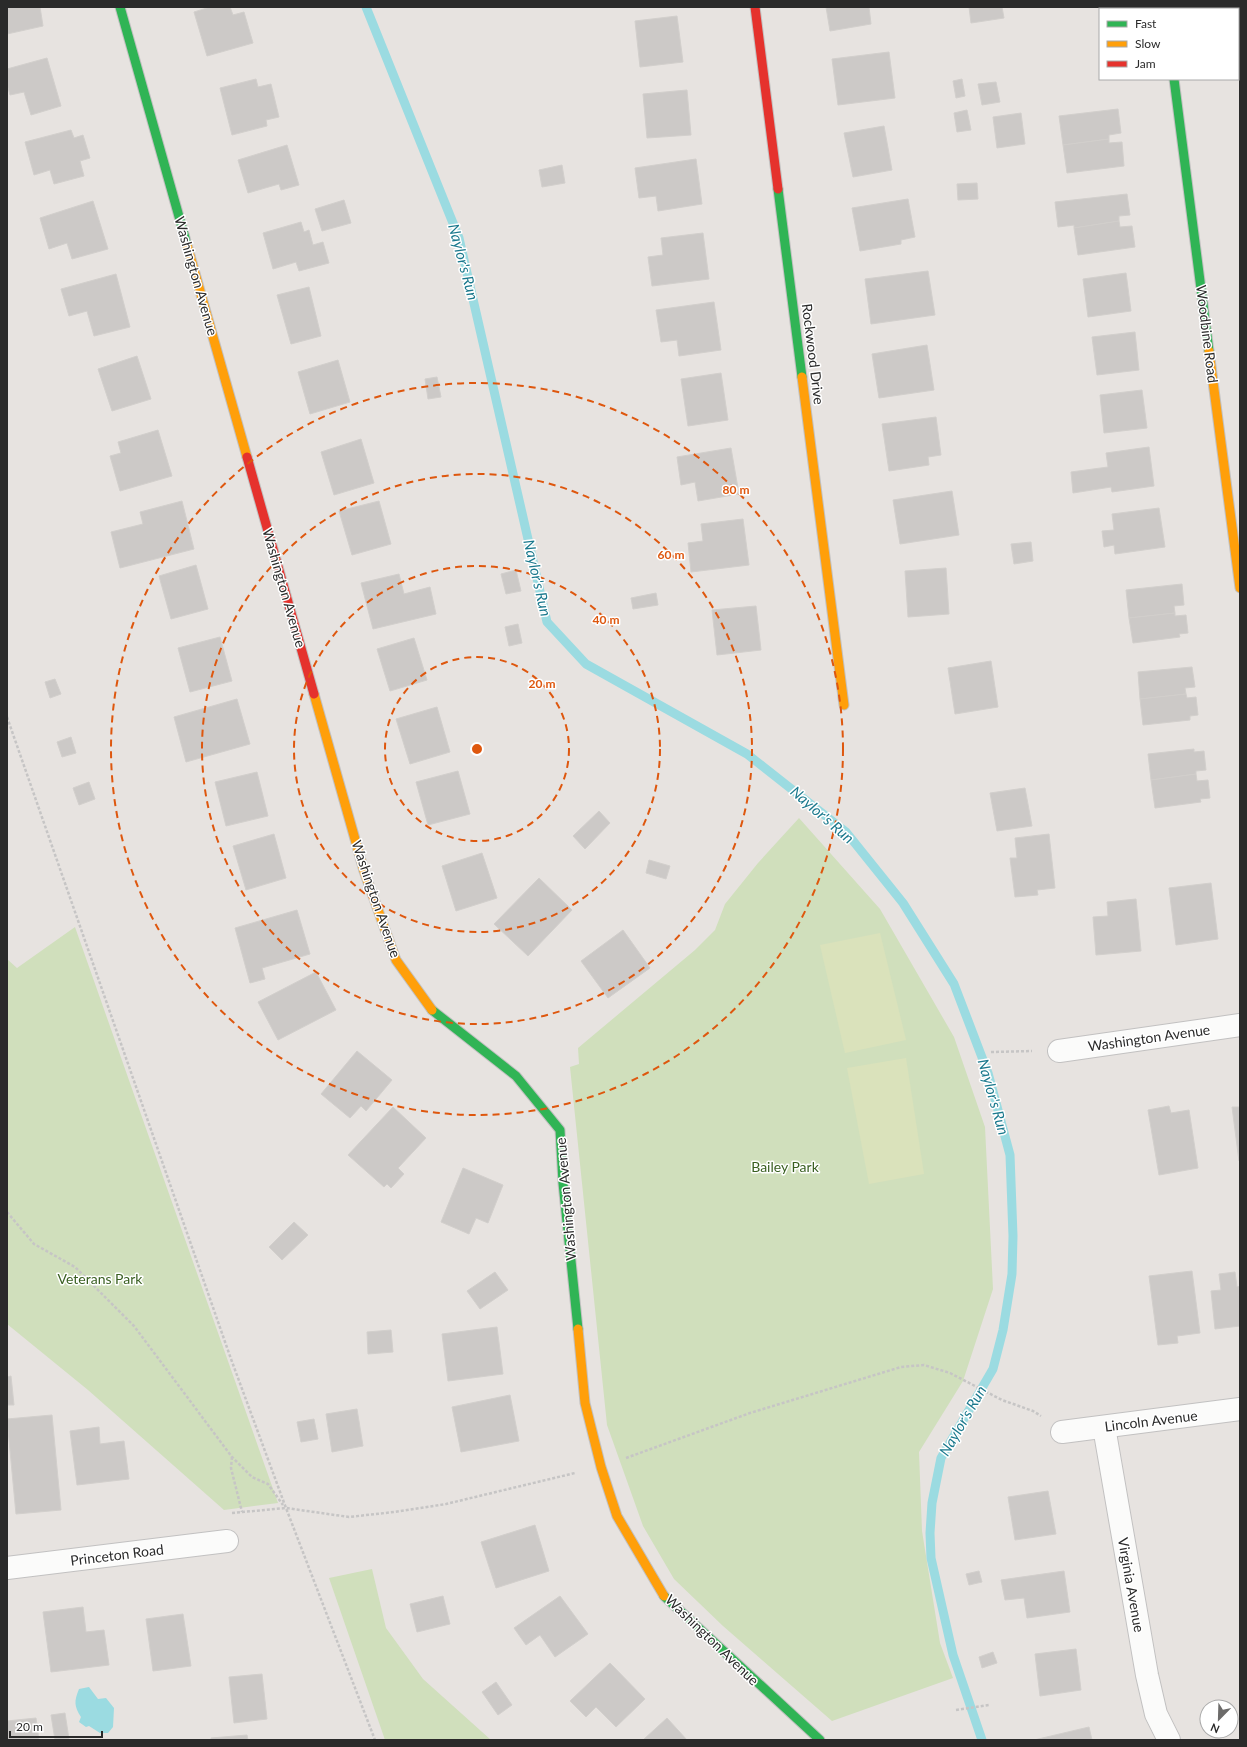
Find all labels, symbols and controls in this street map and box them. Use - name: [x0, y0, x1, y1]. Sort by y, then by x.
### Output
- legend: [1099, 8, 1239, 80]
- text: Fast: [1135, 16, 1157, 31]
- text: Slow: [1135, 36, 1161, 51]
- text: Jam: [1135, 56, 1156, 71]
- street label: Washington Avenue: [171, 214, 222, 337]
- water label: Naylor's Run: [445, 222, 483, 302]
- street label: Woodbine Road: [1193, 284, 1222, 384]
- street label: Rockwood Drive: [799, 302, 828, 405]
- text: 80 m: [723, 482, 749, 497]
- street label: Washington Avenue: [259, 526, 310, 649]
- water label: Naylor's Run: [520, 538, 556, 618]
- text: 60 m: [658, 547, 684, 562]
- text: 40 m: [593, 612, 619, 627]
- text: 20 m: [529, 676, 555, 691]
- centre of rings: [470, 742, 484, 756]
- water label: Naylor's Run: [787, 782, 858, 847]
- street label: Washington Avenue: [348, 838, 405, 960]
- street label: Washington Avenue: [1087, 1021, 1211, 1054]
- water label: Naylor's Run: [975, 1057, 1013, 1137]
- street label: Washington Avenue: [552, 1137, 579, 1261]
- park label: Bailey Park: [751, 1158, 820, 1175]
- park label: Veterans Park: [58, 1270, 143, 1287]
- water label: Naylor's Run: [935, 1382, 990, 1459]
- street label: Lincoln Avenue: [1104, 1406, 1198, 1435]
- street label: Virginia Avenue: [1115, 1536, 1148, 1634]
- street label: Princeton Road: [69, 1540, 165, 1569]
- street label: Washington Avenue: [662, 1591, 763, 1689]
- north arrow: [1199, 1699, 1239, 1739]
- scale bar: [10, 1713, 102, 1739]
- text: 20 m: [16, 1719, 43, 1734]
- text: N: [1208, 1721, 1221, 1736]

